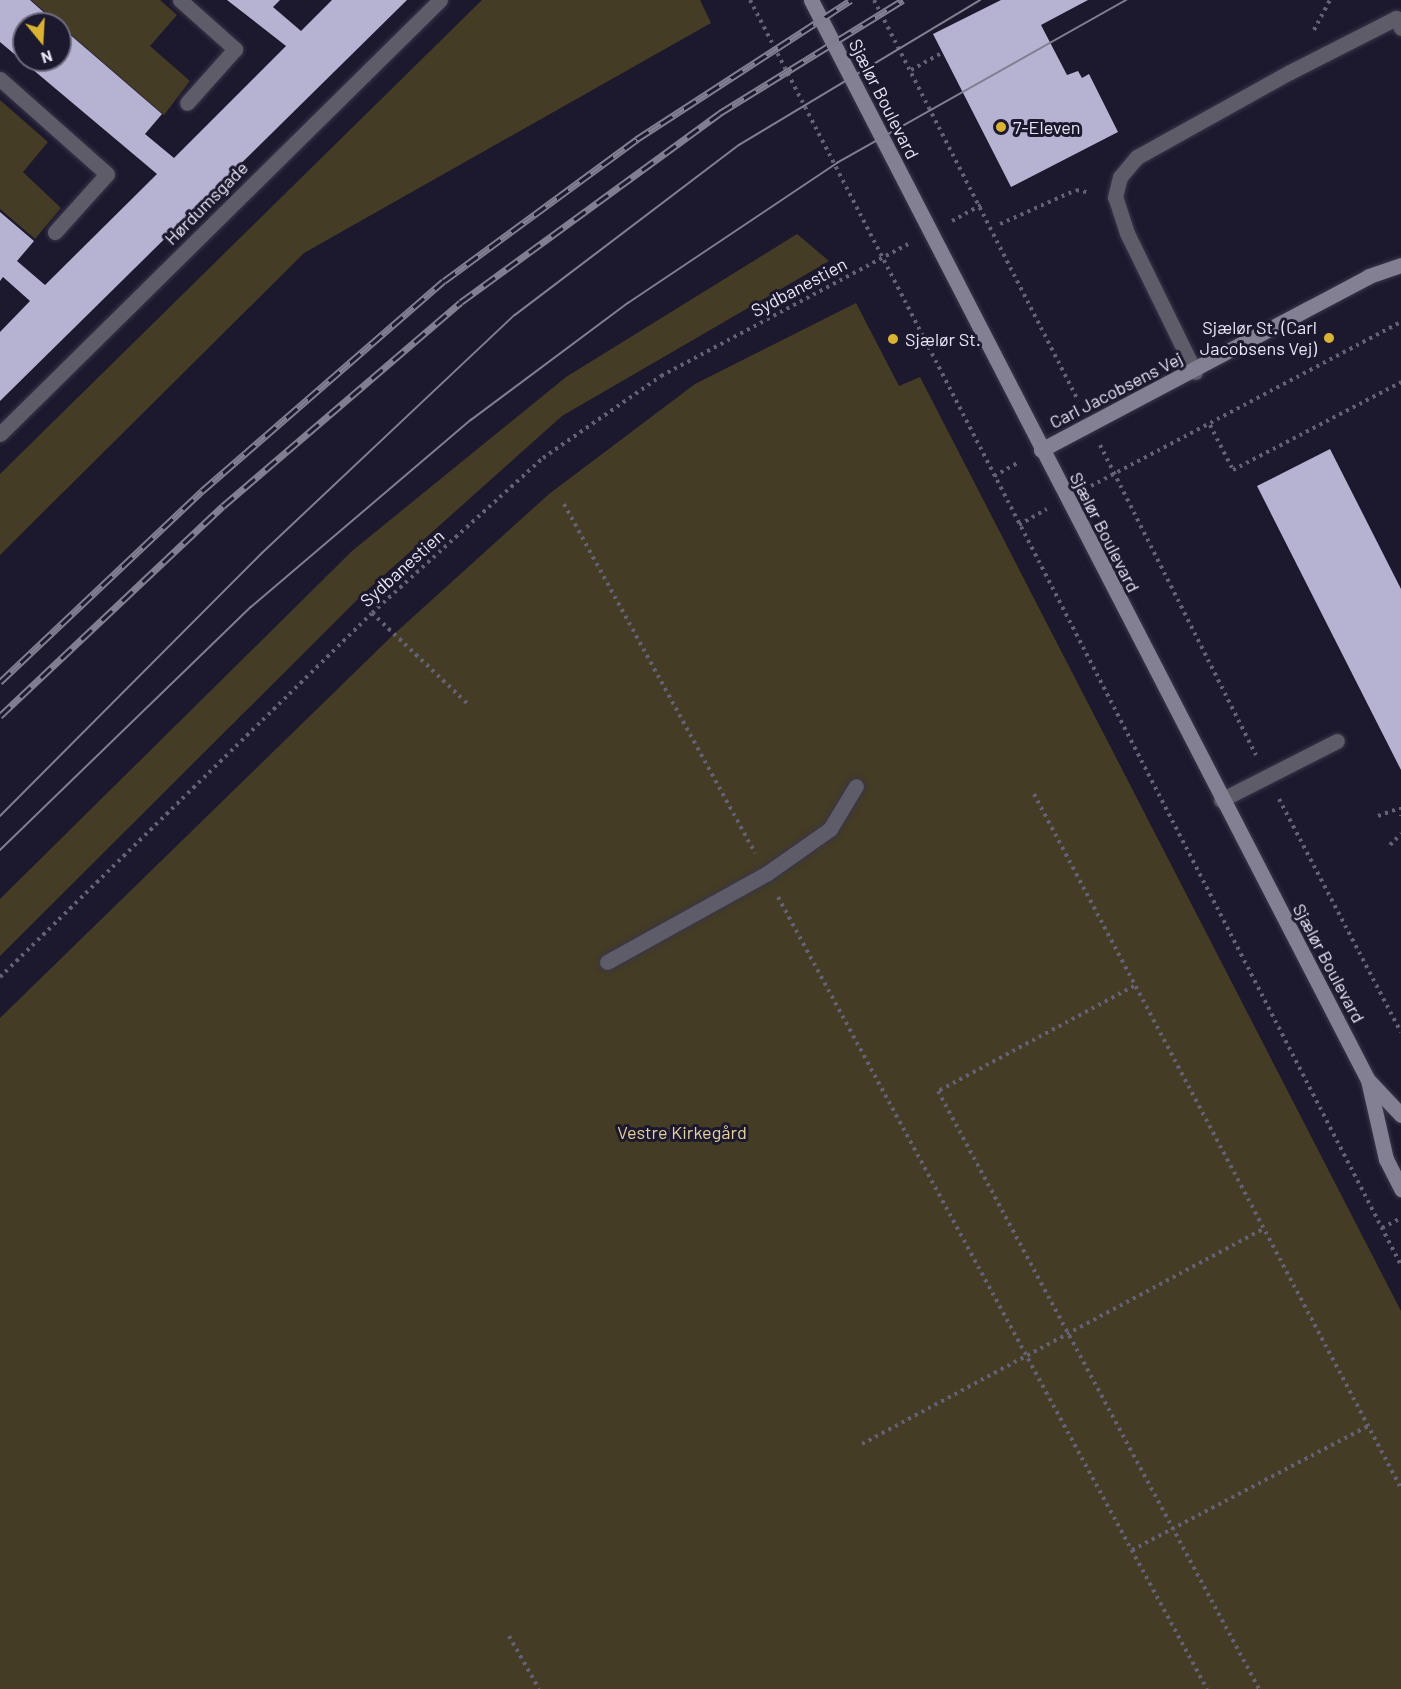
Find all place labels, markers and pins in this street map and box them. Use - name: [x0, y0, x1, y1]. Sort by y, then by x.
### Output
- place label: 7-Eleven: [1013, 116, 1081, 138]
- marker: 7-Eleven: [994, 120, 1008, 134]
- place label: Sjælør St. (Carl Jacobsens Vej): [1200, 317, 1317, 360]
- place label: Sjælør St.: [905, 328, 981, 350]
- marker: Sjælør St. (Carl Jacobsens Vej): [1322, 331, 1336, 345]
- marker: Sjælør St.: [886, 332, 900, 346]

